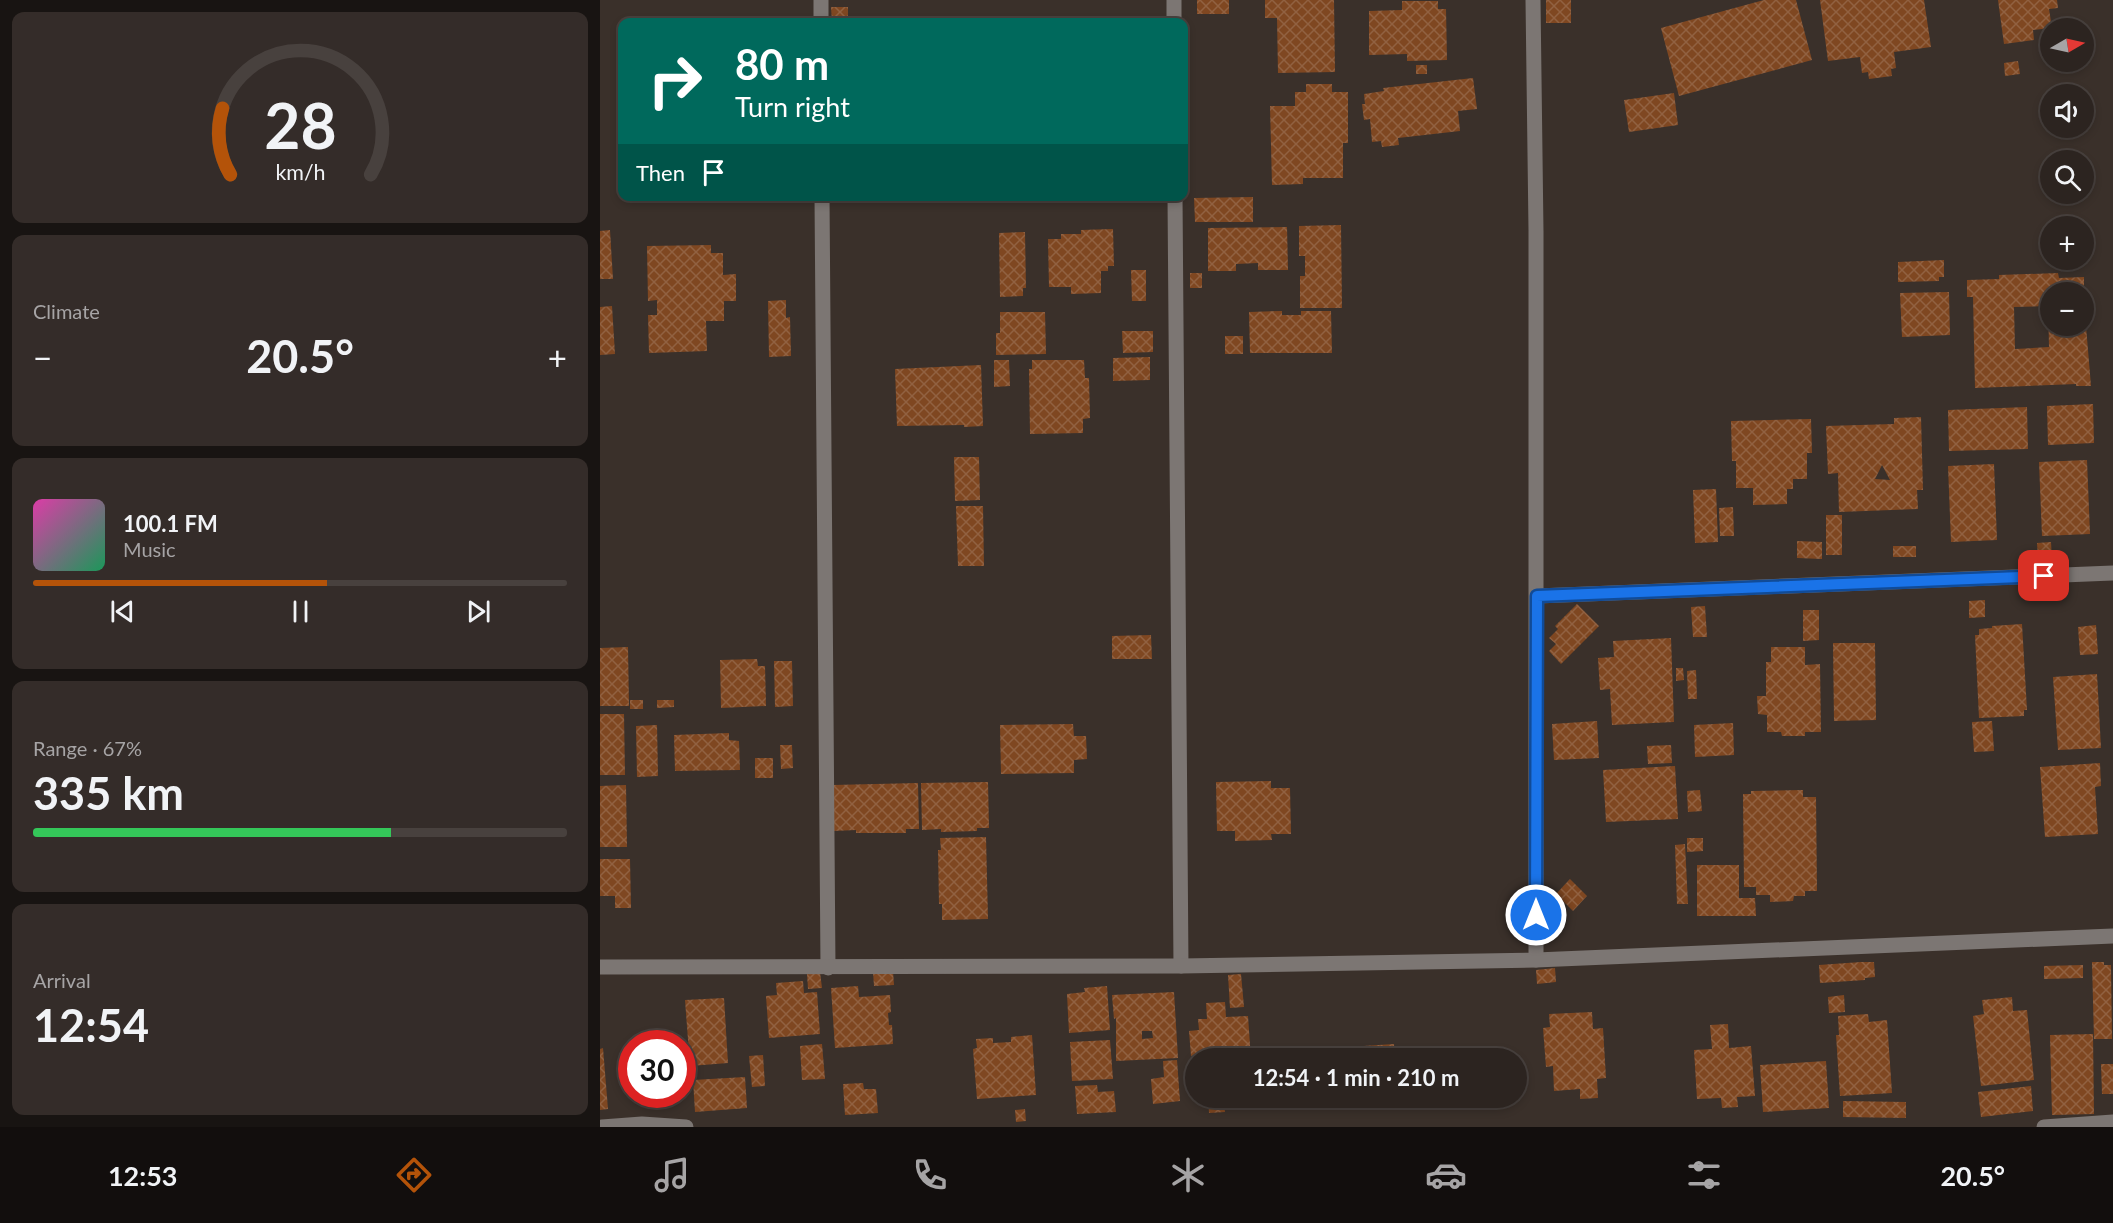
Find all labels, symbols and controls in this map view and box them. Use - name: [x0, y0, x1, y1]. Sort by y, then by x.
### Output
- north arrow: [2040, 18, 2094, 72]
- map controls: [2040, 18, 2094, 336]
- text: 80 m: [735, 39, 829, 89]
- icon: right: [636, 42, 714, 120]
- button: sound: [2040, 84, 2094, 138]
- text: 28: [264, 87, 336, 162]
- text: Turn right: [735, 90, 850, 123]
- button: search: [2040, 150, 2094, 204]
- icon: arrive: [697, 156, 730, 189]
- text: km/h: [275, 159, 325, 185]
- text: Then: [636, 159, 685, 186]
- button: +: [2040, 216, 2094, 270]
- button: −: [2040, 282, 2094, 336]
- text: Climate: [33, 299, 100, 323]
- text: 20.5°: [246, 329, 354, 383]
- text: −: [33, 337, 52, 377]
- text: +: [548, 337, 567, 377]
- text: 100.1 FM: [123, 510, 218, 537]
- text: Music: [123, 537, 176, 561]
- pin: [2018, 550, 2069, 601]
- icon: arrive: [2027, 559, 2060, 592]
- icon: previous: [106, 595, 139, 628]
- icon: pause: [284, 595, 317, 628]
- icon: next: [462, 595, 495, 628]
- text: Range · 67%: [33, 736, 142, 760]
- text: 335 km: [33, 766, 184, 820]
- position arrow: [1504, 883, 1568, 947]
- text: Arrival: [33, 968, 91, 992]
- text: 12:54: [33, 998, 149, 1052]
- speed limit sign: 30: [618, 1030, 696, 1108]
- text: 12:54 · 1 min · 210 m: [1253, 1064, 1459, 1091]
- icon: directions: [393, 1154, 435, 1196]
- icon: music: [651, 1154, 693, 1196]
- icon: phone: [909, 1154, 951, 1196]
- icon: climate: [1167, 1154, 1209, 1196]
- icon: car: [1425, 1154, 1467, 1196]
- icon: filters: [1683, 1154, 1725, 1196]
- text: 12:53: [108, 1159, 178, 1192]
- text: 20.5°: [1940, 1159, 2005, 1192]

